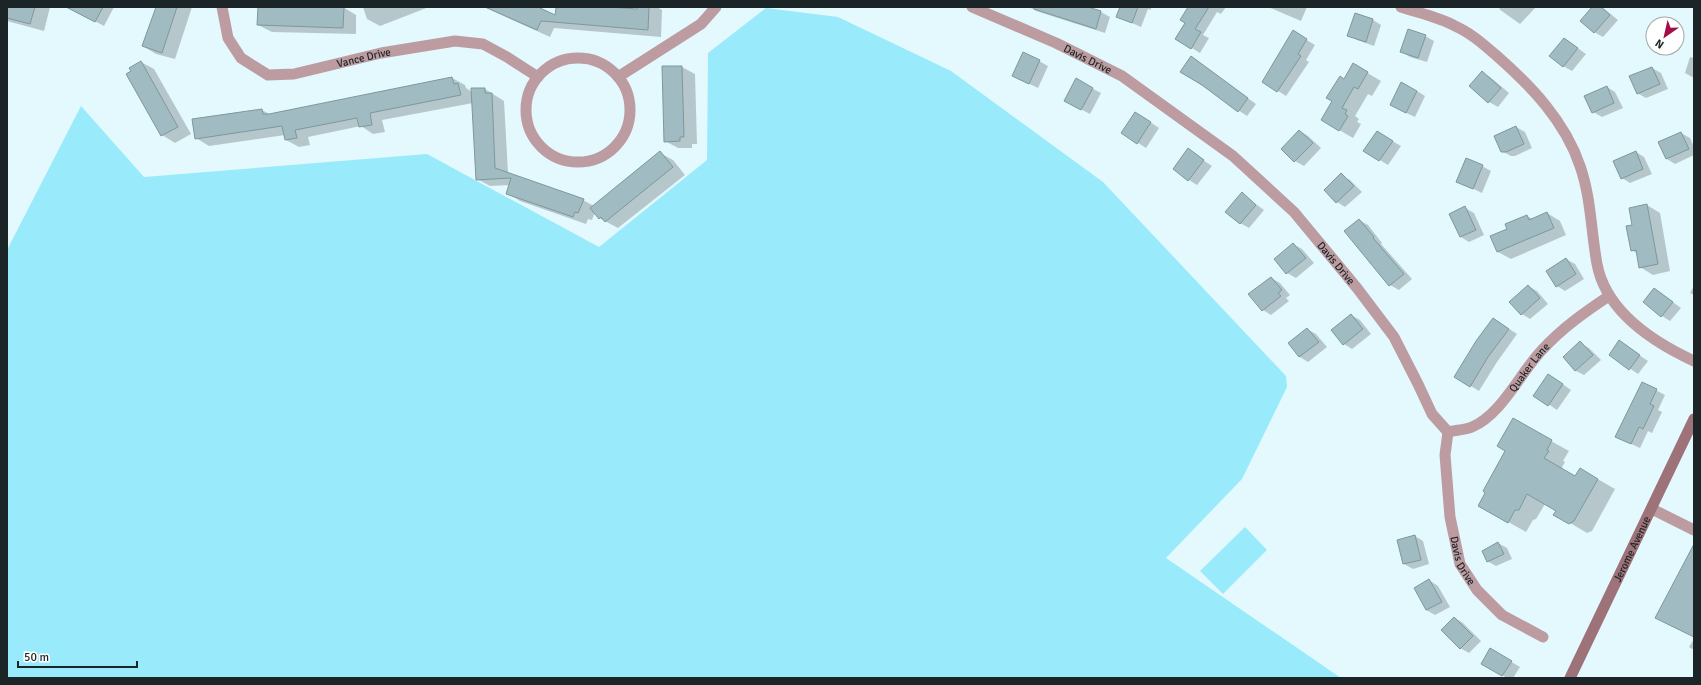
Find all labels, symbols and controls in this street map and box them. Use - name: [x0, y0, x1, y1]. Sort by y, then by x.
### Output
- north arrow: [1645, 16, 1685, 56]
- text: N: [1653, 36, 1666, 51]
- street label: Davis Drive: [1061, 42, 1114, 77]
- street label: Vance Drive: [335, 46, 392, 70]
- street label: Davis Drive: [1314, 239, 1358, 288]
- street label: Quaker Lane: [1506, 340, 1552, 395]
- street label: Jerome Avenue: [1611, 514, 1653, 584]
- street label: Davis Drive: [1447, 535, 1478, 588]
- scale bar: [18, 643, 137, 669]
- text: 50 m: [24, 650, 49, 665]

